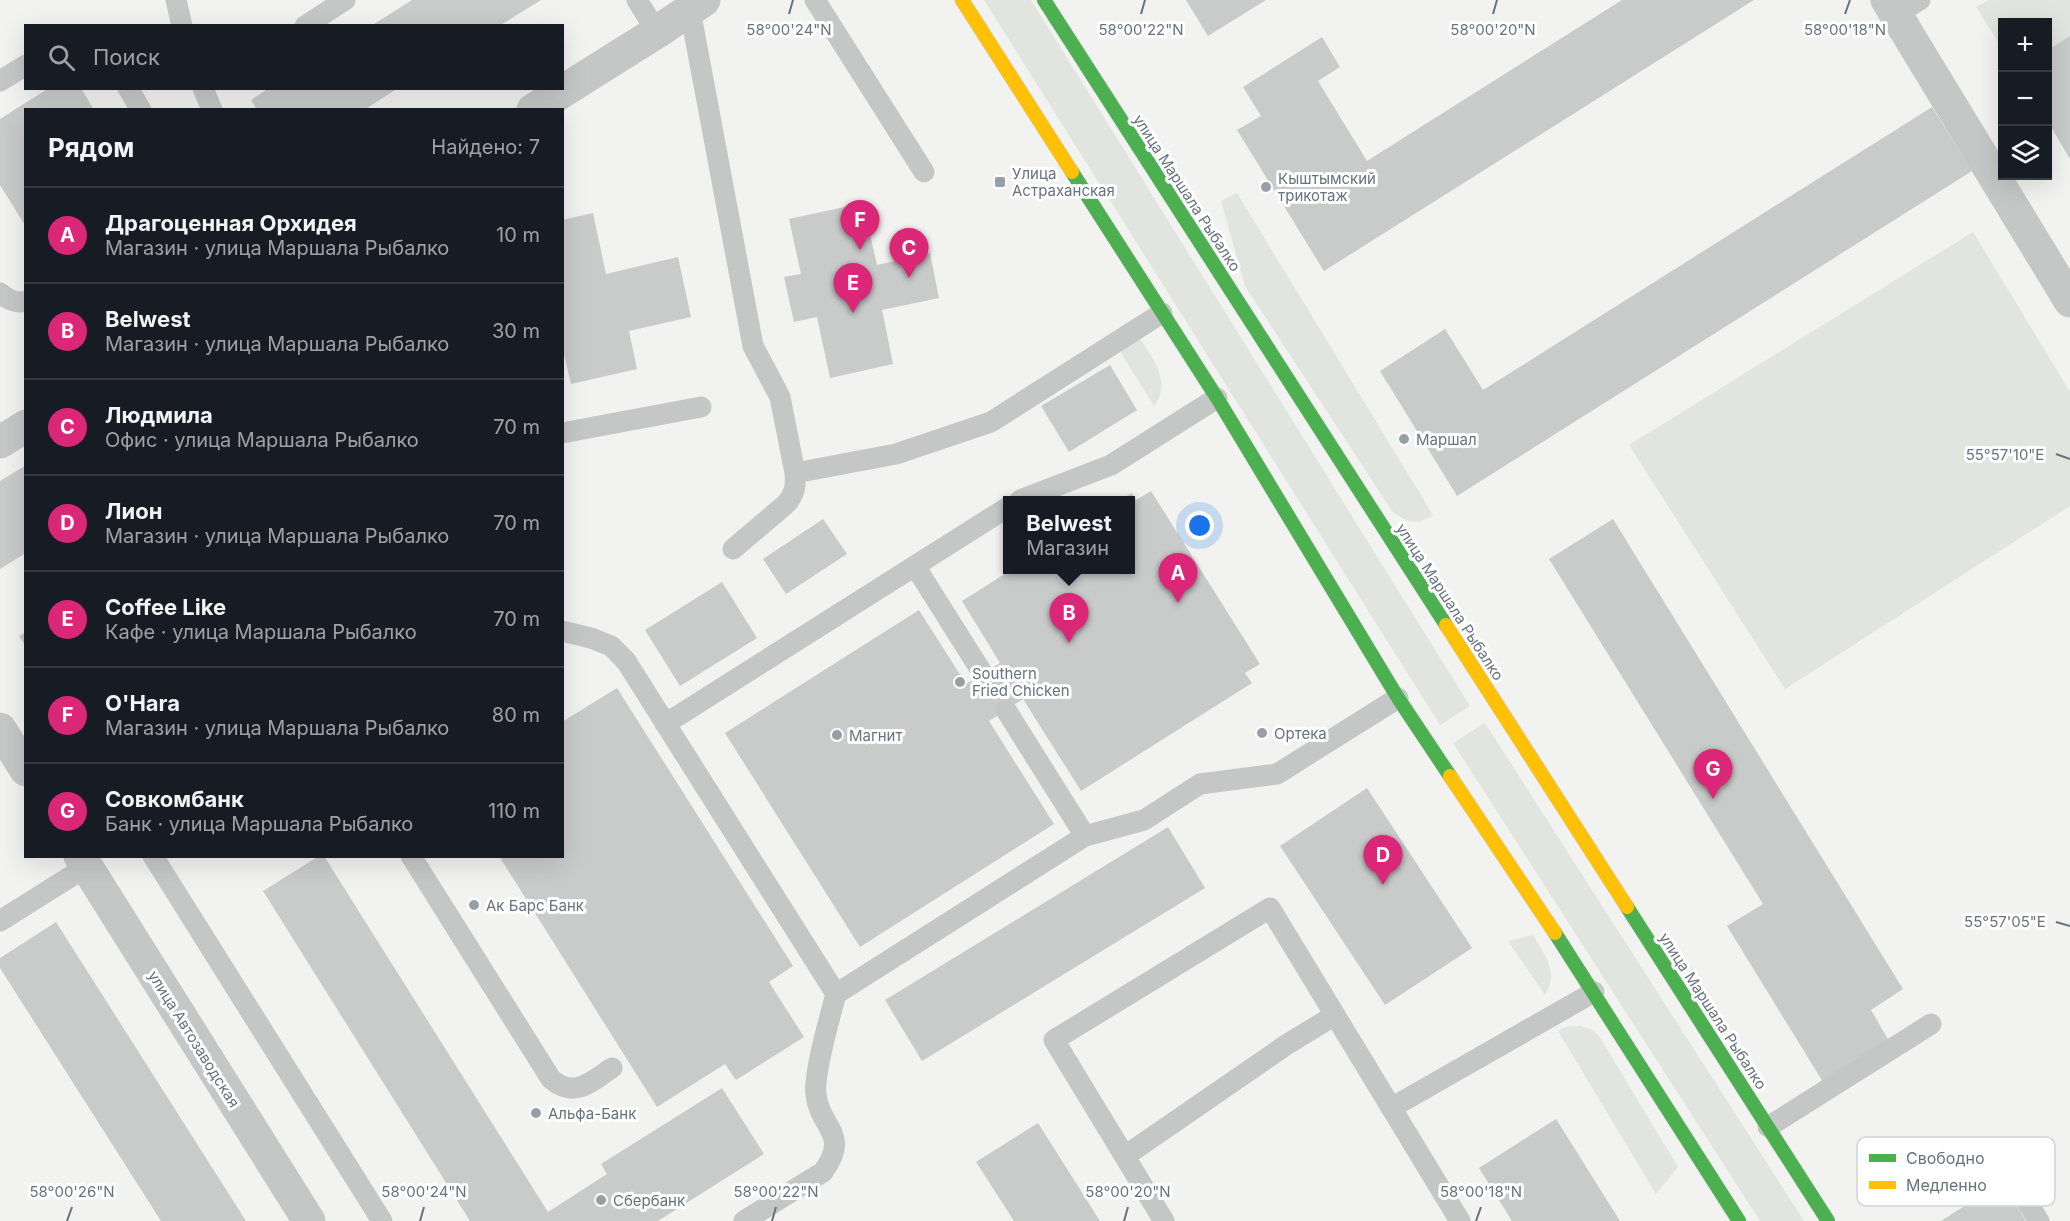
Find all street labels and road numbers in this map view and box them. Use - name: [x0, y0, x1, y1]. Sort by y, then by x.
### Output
- street label: улица Маршала Рыбалко: [1129, 111, 1245, 275]
- street label: улица Маршала Рыбалко: [1392, 520, 1508, 684]
- street label: улица Маршала Рыбалко: [1655, 929, 1771, 1093]
- street label: улица Автозаводская: [144, 967, 244, 1111]

